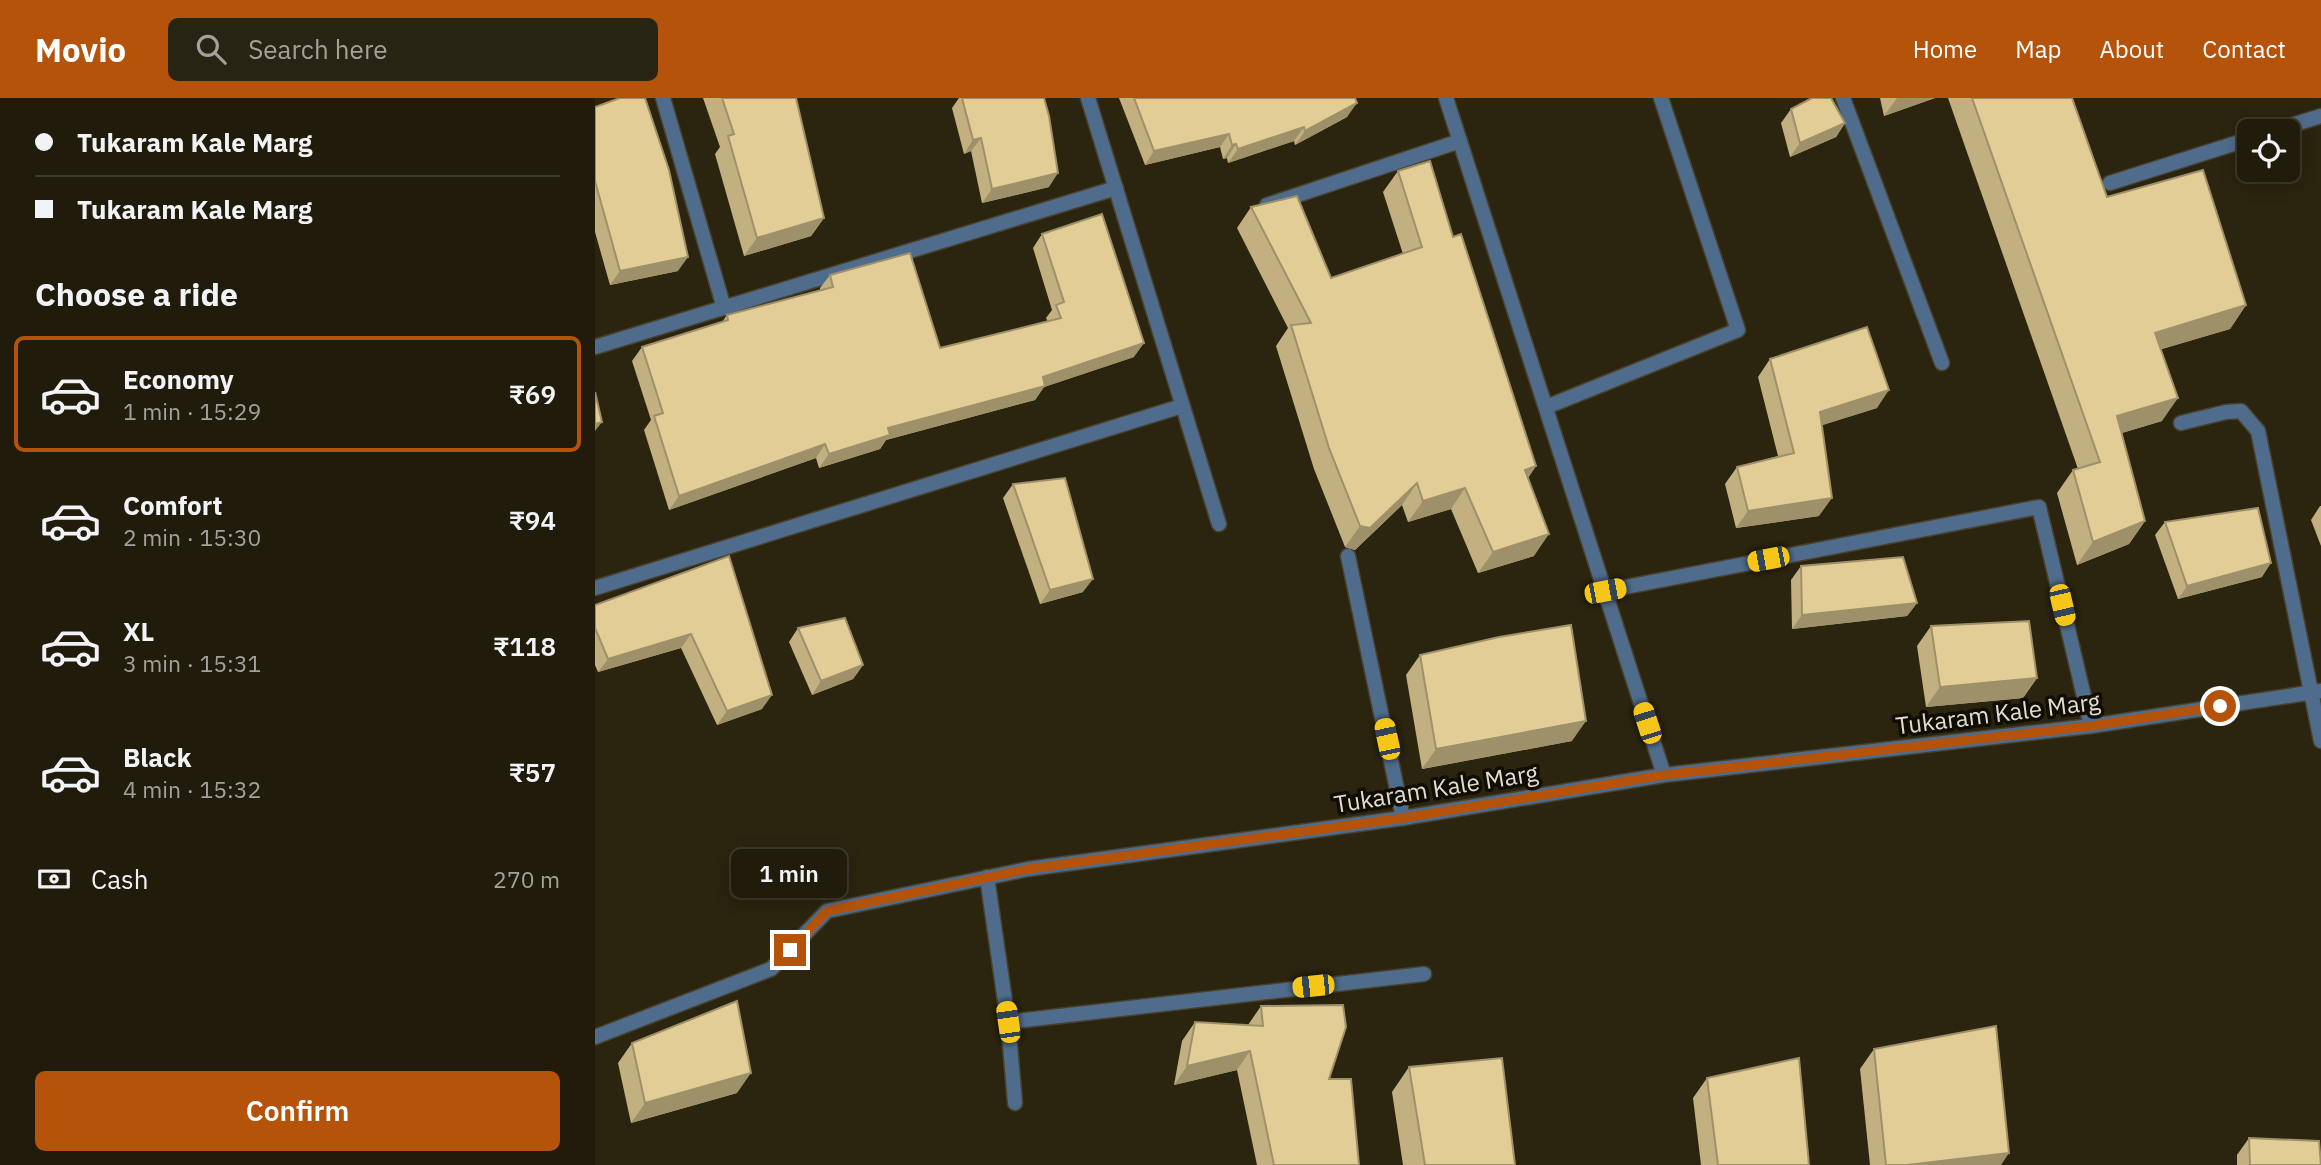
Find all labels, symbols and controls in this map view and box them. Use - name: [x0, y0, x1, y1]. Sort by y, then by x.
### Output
- search box: [168, 18, 658, 81]
- text: Movio: [35, 28, 126, 71]
- icon: search: [192, 30, 230, 68]
- text: Search here: [248, 32, 388, 66]
- text: Home: [1913, 33, 1977, 65]
- text: Map: [2015, 33, 2061, 65]
- text: About: [2099, 33, 2164, 65]
- text: Contact: [2202, 33, 2286, 65]
- map controls: [2237, 119, 2300, 182]
- button: locate: [2237, 119, 2300, 182]
- text: Tukaram Kale Marg: [77, 125, 312, 159]
- text: Tukaram Kale Marg: [77, 192, 312, 226]
- text: Choose a ride: [35, 273, 238, 315]
- text: Economy: [123, 362, 234, 396]
- icon: car: [39, 363, 102, 426]
- text: ₹69: [509, 377, 556, 411]
- text: 1 min · 15:29: [123, 396, 261, 426]
- text: Comfort: [123, 488, 222, 522]
- icon: car: [39, 489, 102, 552]
- text: ₹94: [509, 503, 556, 537]
- text: 2 min · 15:30: [123, 522, 261, 552]
- car: [1746, 545, 1791, 573]
- car: [1583, 577, 1628, 605]
- car: [2048, 582, 2077, 628]
- text: XL: [123, 614, 154, 648]
- icon: car: [39, 615, 102, 678]
- text: ₹118: [493, 629, 556, 663]
- text: 3 min · 15:31: [123, 648, 261, 678]
- street label: Tukaram Kale Marg: [1894, 685, 2102, 741]
- route start: [2204, 690, 2236, 722]
- car: [1631, 700, 1664, 746]
- car: [1373, 716, 1402, 762]
- text: Black: [123, 740, 191, 774]
- icon: car: [39, 741, 102, 804]
- text: ₹57: [509, 755, 556, 789]
- street label: Tukaram Kale Marg: [1332, 756, 1540, 820]
- text: 4 min · 15:32: [123, 774, 261, 804]
- callout: 1 min: [732, 848, 848, 898]
- text: 1 min: [759, 858, 819, 888]
- icon: cash: [35, 860, 73, 898]
- text: Cash: [91, 862, 148, 896]
- text: 270 m: [493, 864, 560, 894]
- route end: [774, 934, 806, 966]
- car: [1292, 973, 1335, 999]
- car: [995, 1000, 1022, 1044]
- button: Confirm: [35, 1071, 560, 1151]

